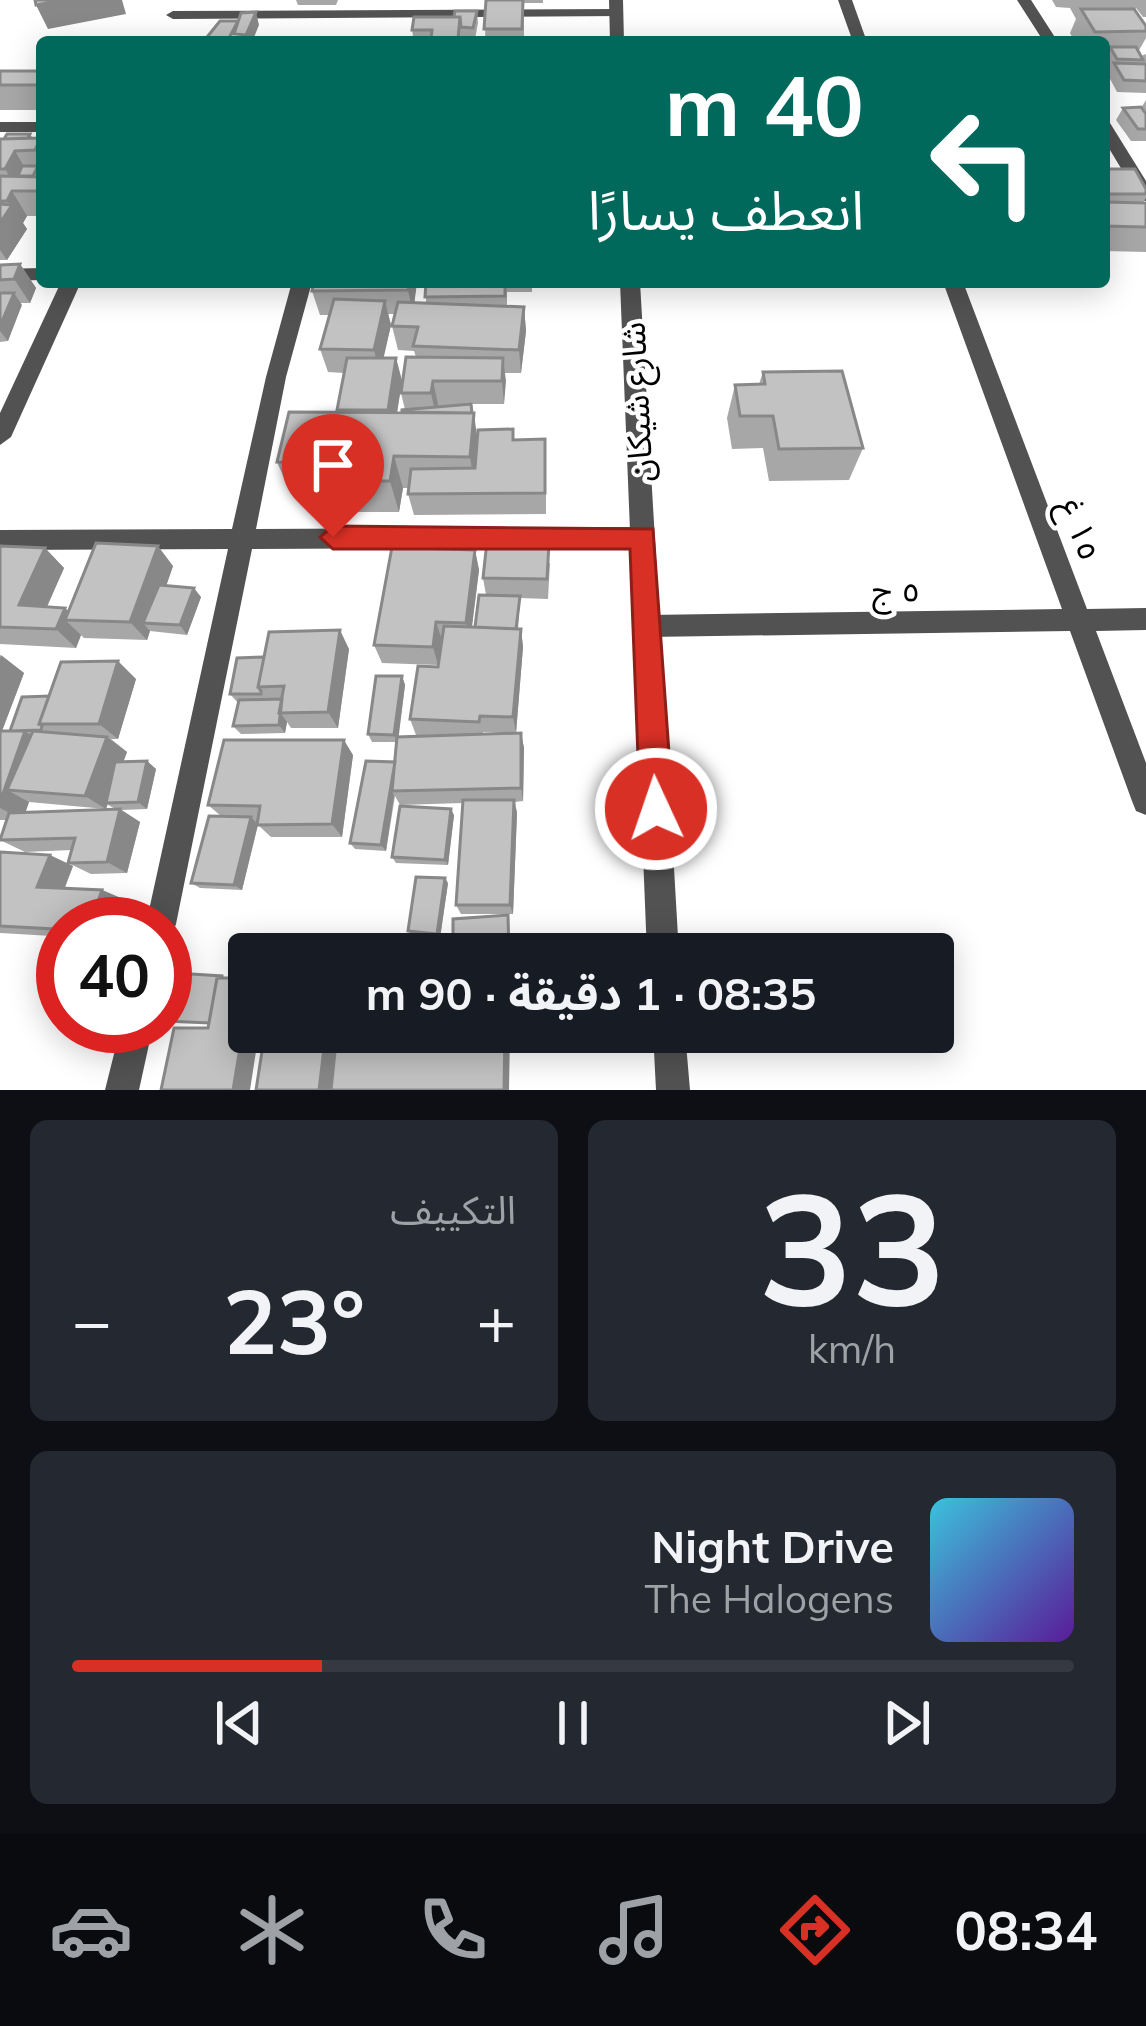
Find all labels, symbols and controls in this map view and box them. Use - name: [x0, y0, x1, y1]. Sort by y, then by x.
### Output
- text: 40 m: [665, 52, 864, 157]
- icon: left: [906, 84, 1062, 240]
- text: انعطف يسارًا: [588, 176, 864, 244]
- street label: شارع شيكان: [611, 321, 666, 483]
- pin: [282, 414, 384, 537]
- icon: arrive: [300, 432, 366, 498]
- street label: ١٥ غ: [1047, 492, 1112, 568]
- street label: ٥ ج: [871, 568, 921, 615]
- position arrow: [593, 746, 719, 872]
- speed limit sign: 40: [36, 897, 192, 1053]
- text: 08:35 · 1 دقيقة · 90 m: [366, 965, 816, 1021]
- text: 33: [758, 1148, 946, 1344]
- text: التكييف: [390, 1185, 516, 1234]
- text: 23°: [223, 1264, 365, 1377]
- text: −: [72, 1279, 112, 1362]
- text: +: [476, 1279, 516, 1362]
- text: km/h: [808, 1324, 896, 1373]
- text: Night Drive: [651, 1518, 894, 1574]
- text: The Halogens: [644, 1574, 894, 1623]
- icon: previous: [206, 1690, 272, 1756]
- icon: pause: [540, 1690, 606, 1756]
- icon: next: [874, 1690, 940, 1756]
- icon: car: [49, 1888, 133, 1972]
- icon: climate: [230, 1888, 314, 1972]
- icon: phone: [411, 1888, 495, 1972]
- icon: music: [592, 1888, 676, 1972]
- icon: directions: [773, 1888, 857, 1972]
- text: 08:34: [954, 1896, 1097, 1964]

